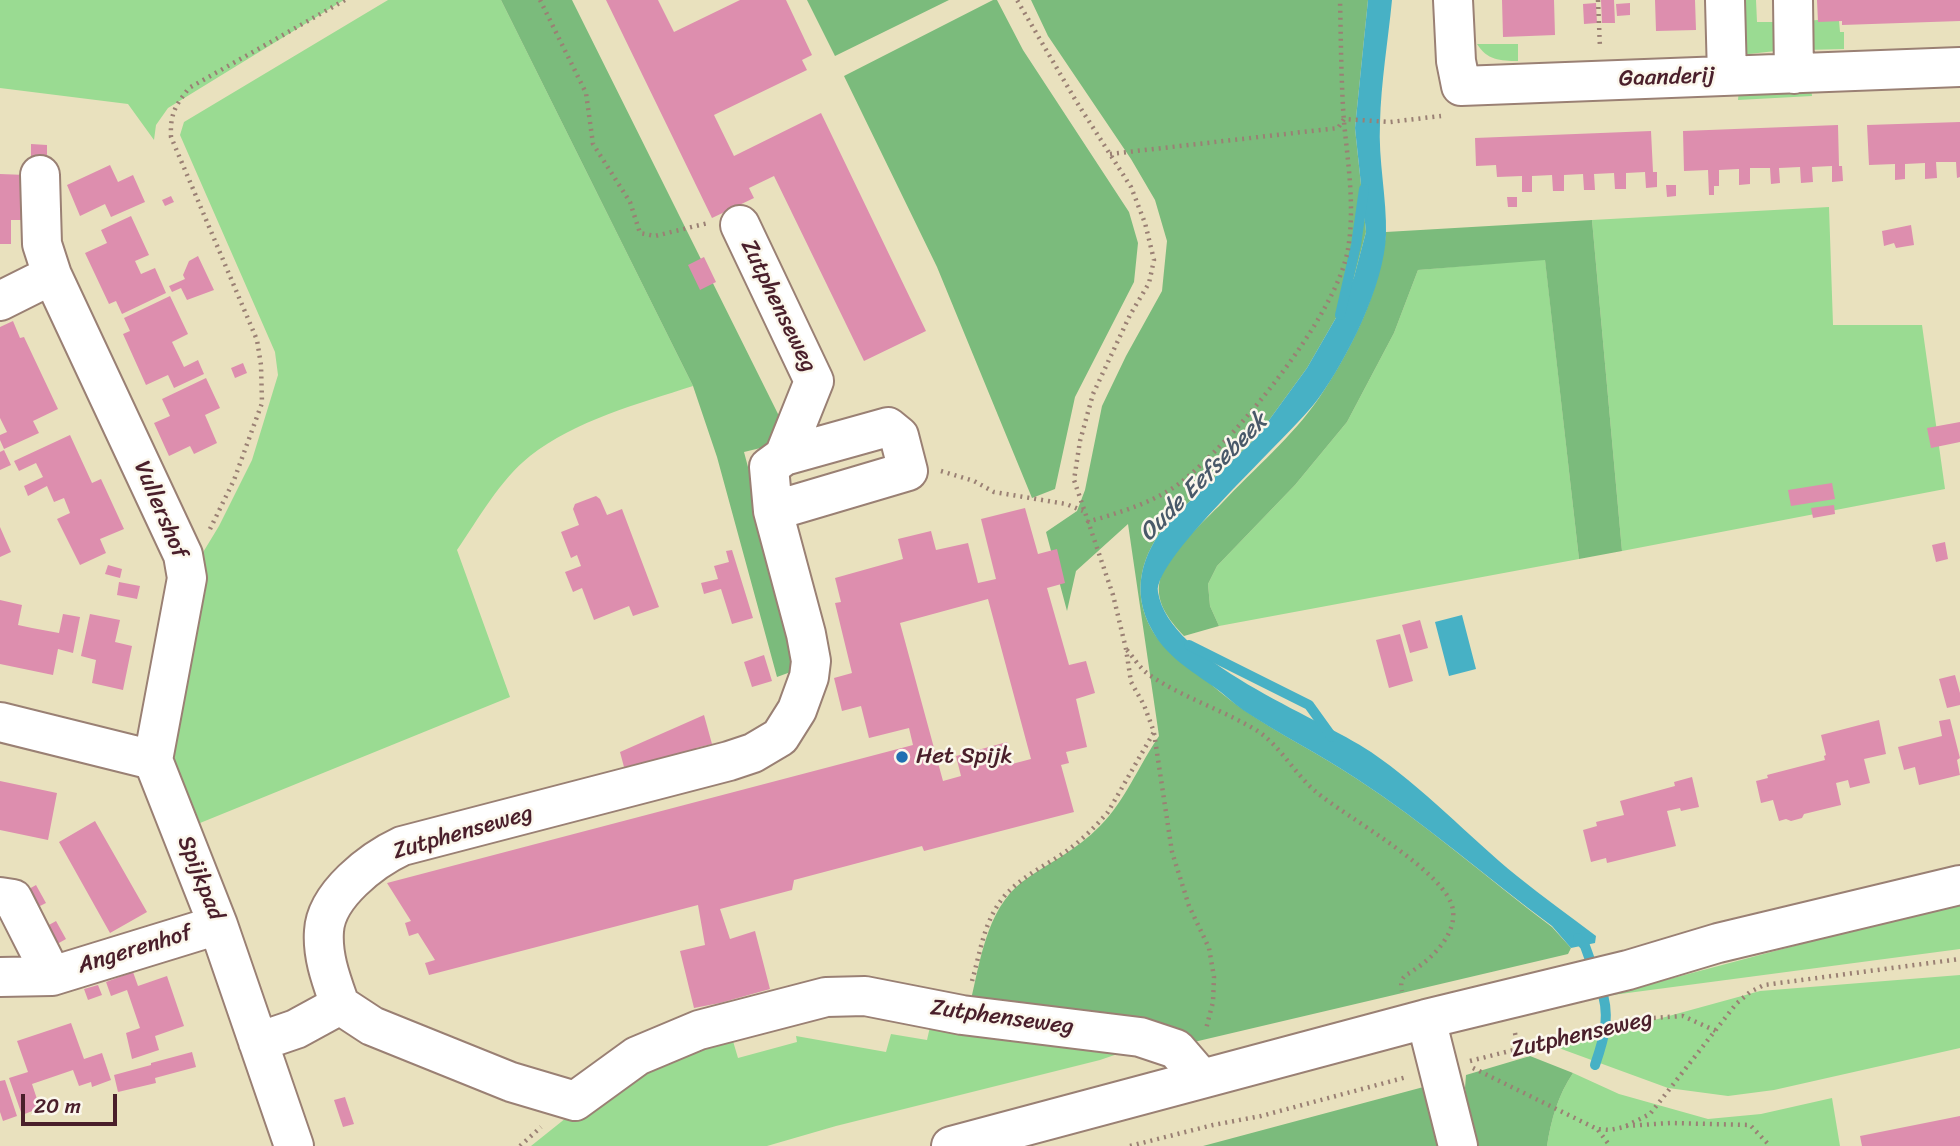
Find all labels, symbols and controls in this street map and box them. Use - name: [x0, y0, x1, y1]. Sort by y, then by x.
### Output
- street label: Gaanderij: [1618, 63, 1716, 93]
- street label: Zutphenseweg: [734, 235, 822, 377]
- water label: Oude Eefsebeek: [1134, 408, 1274, 548]
- street label: Vullershof: [127, 457, 193, 563]
- place label: Het Spijk: [916, 743, 1013, 771]
- marker: Het Spijk: [894, 749, 910, 765]
- street label: Zutphenseweg: [390, 800, 536, 866]
- street label: Spijkpad: [171, 832, 229, 924]
- street label: Angerenhof: [75, 920, 195, 980]
- street label: Zutphenseweg: [929, 994, 1075, 1042]
- street label: Zutphenseweg: [1509, 1005, 1655, 1065]
- scale bar: [24, 1080, 121, 1124]
- text: 20 m: [34, 1087, 81, 1125]

